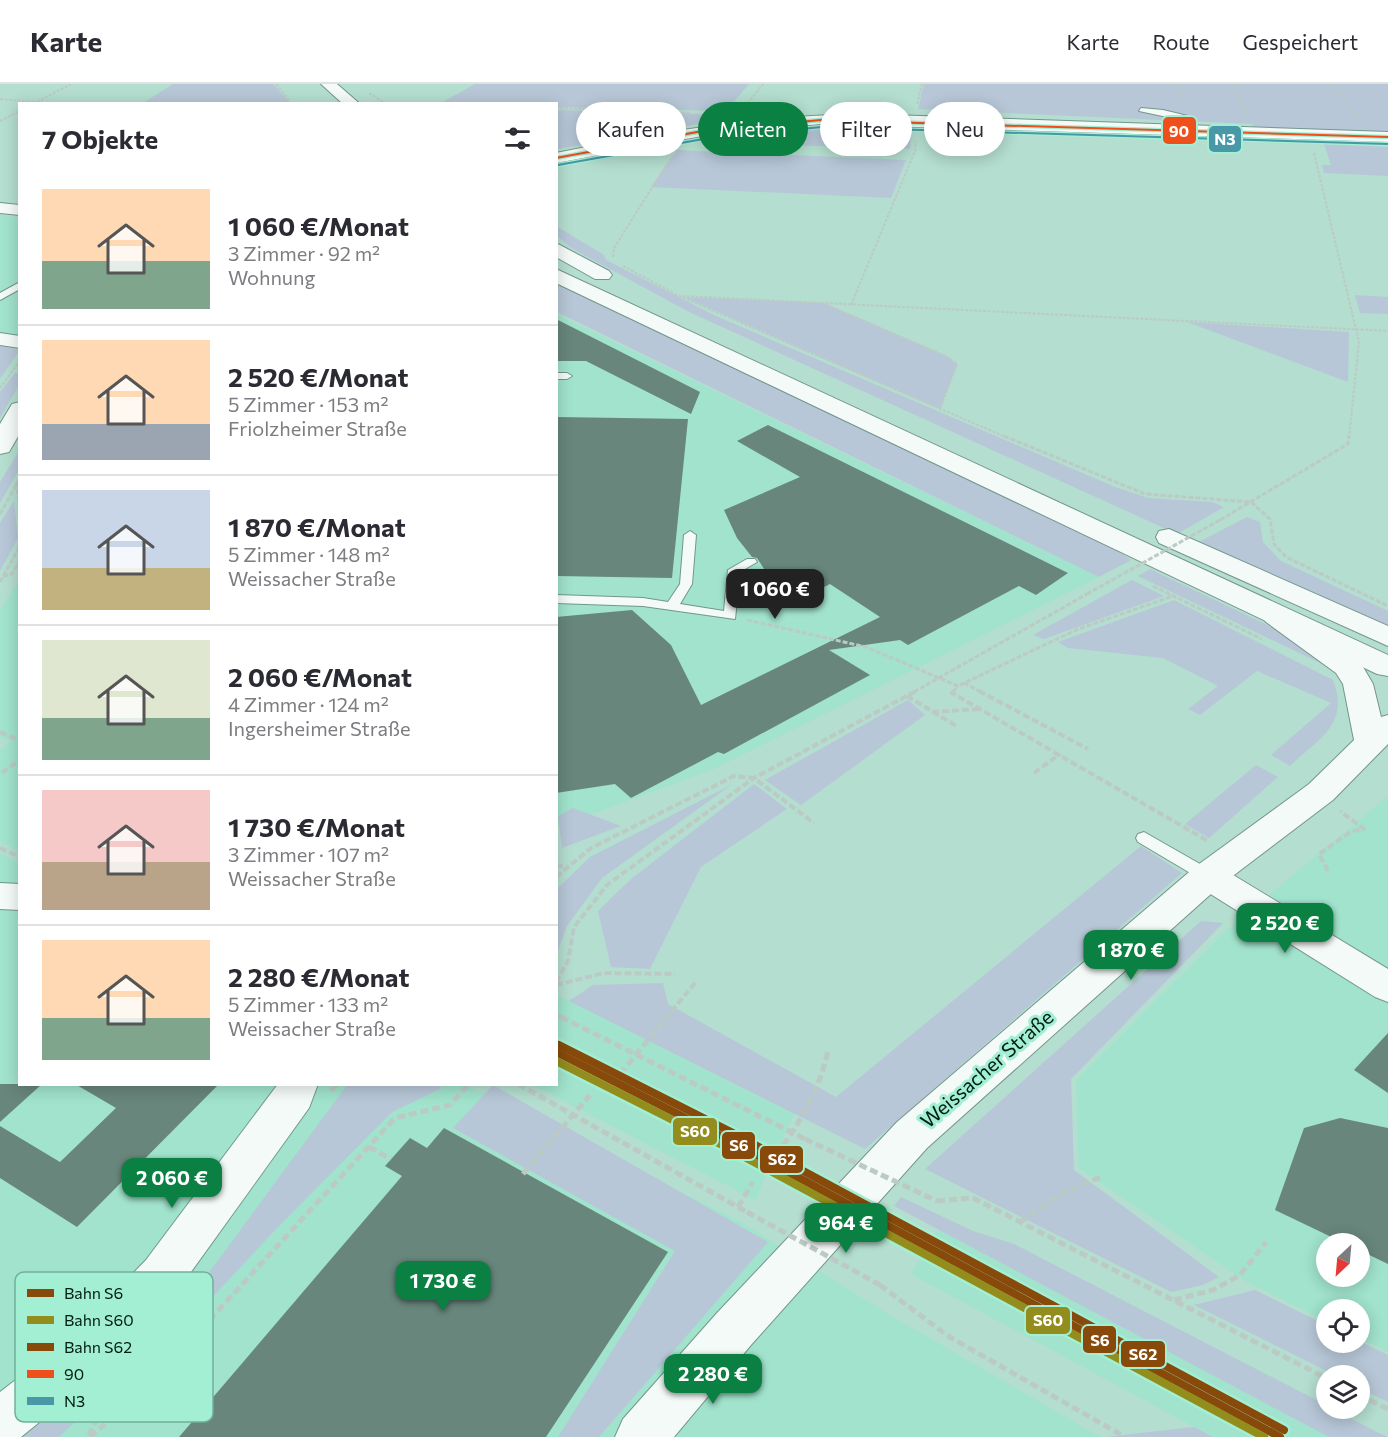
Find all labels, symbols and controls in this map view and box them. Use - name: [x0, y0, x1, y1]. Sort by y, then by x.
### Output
- text: Karte: [30, 24, 102, 58]
- text: Karte: [1066, 29, 1119, 54]
- text: Route: [1152, 29, 1210, 54]
- text: Gespeichert: [1243, 29, 1358, 54]
- chip: Kaufen: [576, 102, 686, 156]
- chip: Mieten: [698, 102, 808, 156]
- chip: Filter: [820, 102, 912, 156]
- chip: Neu: [924, 102, 1005, 156]
- line badge: 90: [1162, 116, 1197, 145]
- text: 90: [1169, 121, 1189, 140]
- icon: filters: [501, 122, 534, 155]
- text: 7 Objekte: [42, 123, 158, 154]
- line badge: N3: [1208, 125, 1242, 153]
- text: N3: [1214, 129, 1236, 148]
- text: 1 060 €/Monat: [228, 210, 409, 241]
- icon: home: [90, 213, 162, 285]
- text: 3 Zimmer · 92 m²: [228, 241, 380, 265]
- text: Wohnung: [228, 265, 315, 289]
- text: 2 520 €/Monat: [228, 361, 409, 392]
- icon: home: [90, 364, 162, 436]
- text: 5 Zimmer · 153 m²: [228, 392, 388, 416]
- text: Friolzheimer Straße: [228, 416, 407, 440]
- text: 1 870 €/Monat: [228, 511, 406, 542]
- icon: home: [90, 514, 162, 586]
- text: 5 Zimmer · 148 m²: [228, 542, 390, 566]
- text: Weissacher Straße: [228, 566, 396, 590]
- pin: 1 060 €: [720, 569, 830, 620]
- text: 1 060 €: [740, 576, 810, 600]
- text: 2 060 €/Monat: [228, 661, 412, 692]
- icon: home: [90, 664, 162, 736]
- text: 4 Zimmer · 124 m²: [228, 692, 389, 716]
- text: Ingersheimer Straße: [228, 716, 411, 740]
- text: 1 730 €/Monat: [228, 811, 405, 842]
- icon: home: [90, 814, 162, 886]
- text: 3 Zimmer · 107 m²: [228, 842, 389, 866]
- text: Weissacher Straße: [228, 866, 396, 890]
- pin: 2 520 €: [1230, 903, 1340, 954]
- text: 2 520 €: [1250, 910, 1320, 934]
- pin: 1 870 €: [1076, 930, 1186, 981]
- text: 1 870 €: [1097, 937, 1165, 961]
- text: 2 280 €/Monat: [228, 961, 409, 992]
- icon: home: [90, 964, 162, 1036]
- text: 5 Zimmer · 133 m²: [228, 992, 388, 1016]
- street label: Weissacher Straße: [915, 1004, 1058, 1132]
- text: Weissacher Straße: [228, 1016, 396, 1040]
- line badge: S60: [672, 1117, 718, 1146]
- text: S60: [680, 1121, 710, 1140]
- line badge: S6: [721, 1131, 756, 1160]
- text: S6: [729, 1135, 749, 1154]
- line badge: S62: [759, 1145, 804, 1174]
- text: S62: [768, 1149, 796, 1168]
- pin: 2 060 €: [117, 1158, 227, 1209]
- text: 2 060 €: [136, 1165, 208, 1189]
- pin: 964 €: [804, 1203, 888, 1254]
- text: 964 €: [819, 1210, 873, 1234]
- north arrow: [1316, 1233, 1370, 1287]
- map controls: [1316, 1233, 1370, 1419]
- pin: 1 730 €: [388, 1261, 498, 1312]
- text: 1 730 €: [410, 1268, 476, 1292]
- legend: [15, 1272, 213, 1422]
- text: Bahn S6: [64, 1283, 123, 1302]
- button: locate: [1316, 1299, 1370, 1353]
- line badge: S60: [1025, 1306, 1071, 1335]
- text: Bahn S60: [64, 1310, 134, 1329]
- text: S60: [1033, 1310, 1063, 1329]
- line badge: S6: [1082, 1325, 1117, 1354]
- text: S6: [1090, 1330, 1110, 1349]
- text: Bahn S62: [64, 1337, 132, 1356]
- line badge: S62: [1120, 1340, 1166, 1368]
- text: S62: [1129, 1344, 1157, 1363]
- pin: 2 280 €: [658, 1354, 768, 1405]
- text: 2 280 €: [678, 1361, 748, 1385]
- text: 90: [64, 1364, 84, 1383]
- button: layers: [1316, 1365, 1370, 1419]
- text: N3: [64, 1391, 85, 1410]

